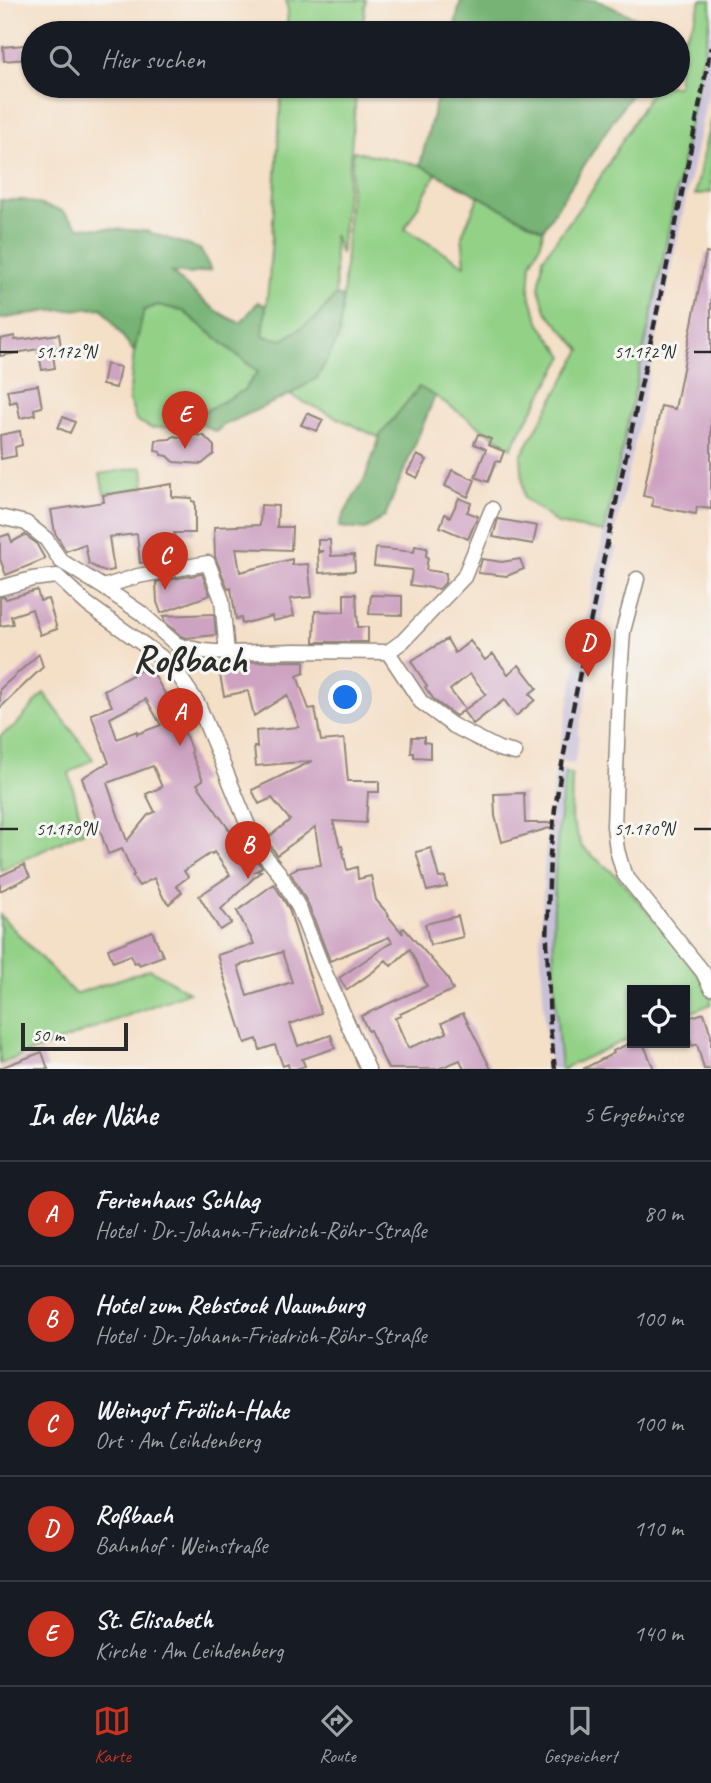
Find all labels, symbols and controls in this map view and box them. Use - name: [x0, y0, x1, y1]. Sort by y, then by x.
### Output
- search box: [21, 21, 690, 98]
- icon: search: [45, 41, 83, 79]
- text: Hier suchen: [101, 43, 205, 76]
- text: 51.172°N: [36, 341, 99, 363]
- text: 51.172°N: [614, 341, 677, 363]
- pin: E: [162, 391, 208, 449]
- pin: C: [142, 532, 188, 590]
- pin: D: [565, 619, 611, 677]
- district label: Roßbach: [133, 636, 248, 683]
- your location: [328, 680, 362, 714]
- pin: A: [157, 688, 203, 746]
- text: 51.170°N: [36, 818, 99, 840]
- text: 51.170°N: [614, 818, 677, 840]
- pin: B: [225, 821, 271, 879]
- map controls: [627, 985, 690, 1048]
- button: locate: [627, 985, 690, 1048]
- scale bar: [21, 1020, 128, 1052]
- text: 50 m: [32, 1023, 64, 1047]
- text: In der Nähe: [28, 1096, 157, 1134]
- text: 5 Ergebnisse: [583, 1100, 683, 1129]
- text: Ferienhaus Schlag: [95, 1183, 259, 1216]
- text: A: [45, 1199, 57, 1228]
- text: 80 m: [644, 1199, 683, 1228]
- text: Hotel · Dr.-Johann-Friedrich-Röhr-Straße: [95, 1216, 427, 1245]
- text: Hotel zum Rebstock Naumburg: [95, 1288, 364, 1321]
- text: B: [45, 1304, 57, 1333]
- text: 100 m: [634, 1304, 683, 1333]
- text: Hotel · Dr.-Johann-Friedrich-Röhr-Straße: [95, 1321, 427, 1350]
- text: Weingut Frölich-Hake: [95, 1393, 289, 1426]
- text: C: [46, 1409, 56, 1438]
- text: 100 m: [634, 1409, 683, 1438]
- text: Ort · Am Leihdenberg: [95, 1426, 261, 1455]
- text: Roßbach: [95, 1498, 173, 1531]
- text: D: [44, 1514, 58, 1543]
- text: 110 m: [634, 1514, 683, 1543]
- text: Bahnhof · Weinstraße: [95, 1531, 267, 1560]
- text: St. Elisabeth: [95, 1603, 213, 1636]
- text: E: [45, 1619, 57, 1648]
- text: 140 m: [634, 1619, 683, 1648]
- text: Kirche · Am Leihdenberg: [95, 1636, 284, 1665]
- tab: Karte: [93, 1702, 131, 1768]
- tab: Route: [318, 1702, 356, 1768]
- tab: Gespeichert: [543, 1702, 617, 1768]

